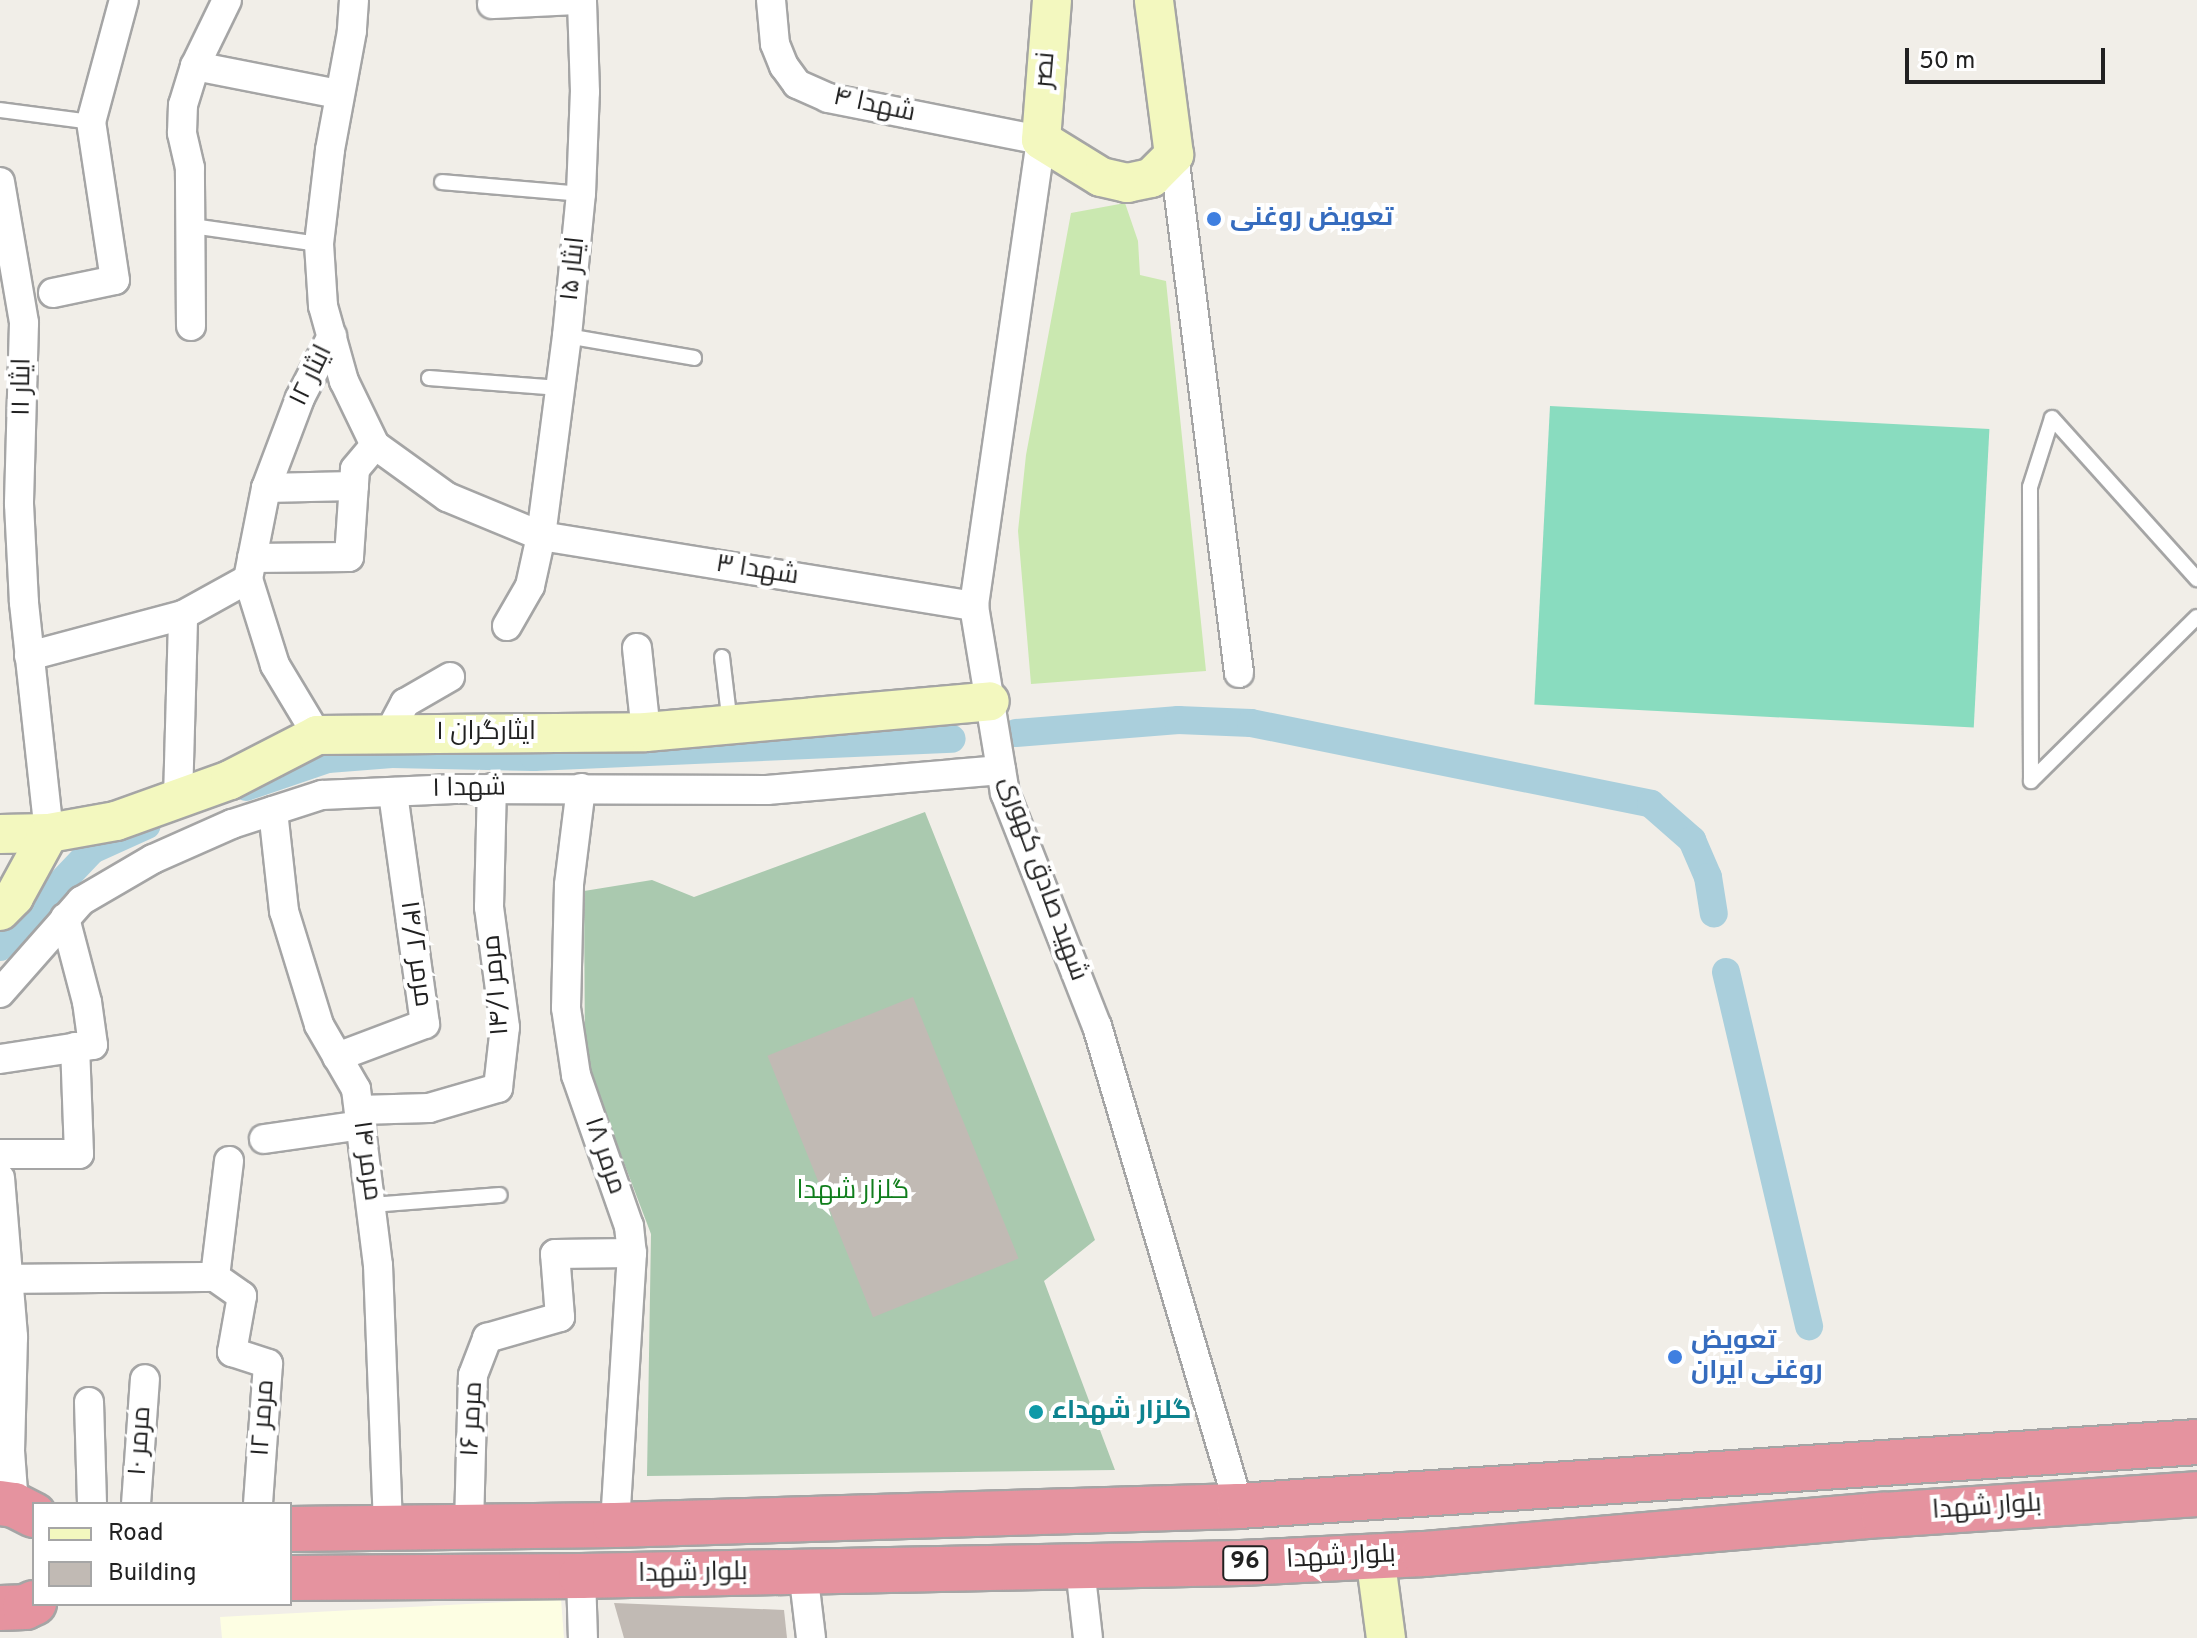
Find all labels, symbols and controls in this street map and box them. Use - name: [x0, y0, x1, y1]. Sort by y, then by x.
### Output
- scale bar: [1909, 32, 2109, 82]
- text: 50 m: [1919, 47, 1975, 77]
- street label: نصر: [1029, 51, 1063, 89]
- street label: شهدا ۴: [830, 82, 918, 130]
- place label: تعویض روغنی: [1230, 203, 1393, 235]
- marker: تعویض روغنی: [1205, 210, 1223, 228]
- street label: ایثار ۱۵: [555, 235, 593, 303]
- street label: ایثار ۱۲: [284, 340, 340, 412]
- street label: ایثار ۱۱: [7, 358, 39, 416]
- street label: شهدا ۳: [713, 549, 801, 593]
- street label: ایثارگران ۱: [436, 717, 536, 749]
- street label: شهدا ۱: [432, 773, 506, 805]
- street label: شهید صادق کهوری: [991, 773, 1093, 985]
- street label: مرمر ۱۴/۲: [392, 899, 438, 1009]
- street label: مرمر ۱۴/۱: [477, 933, 517, 1037]
- street label: مرمر ۱۸: [576, 1113, 632, 1199]
- street label: مرمر ۱۴: [345, 1119, 387, 1203]
- park label: گلزار شهدا: [797, 1176, 909, 1208]
- place label: تعویض روغنی ایران: [1691, 1326, 1823, 1388]
- marker: تعویض روغنی ایران: [1666, 1348, 1684, 1366]
- street label: مرمر ۱۲: [246, 1379, 282, 1457]
- street label: مرمر ۱۶: [455, 1380, 491, 1458]
- place label: گلزار شهداء: [1052, 1396, 1191, 1428]
- marker: گلزار شهداء: [1027, 1403, 1045, 1421]
- street label: مرمر ۱۰: [123, 1405, 159, 1477]
- street label: بلوار شهدا: [1931, 1489, 2043, 1527]
- legend: [32, 1502, 292, 1606]
- text: Road: [108, 1519, 164, 1549]
- street label: بلوار شهدا: [1286, 1540, 1396, 1576]
- road number: 96: [1221, 1543, 1269, 1583]
- street label: بلوار شهدا: [638, 1557, 748, 1591]
- text: Building: [108, 1559, 197, 1589]

